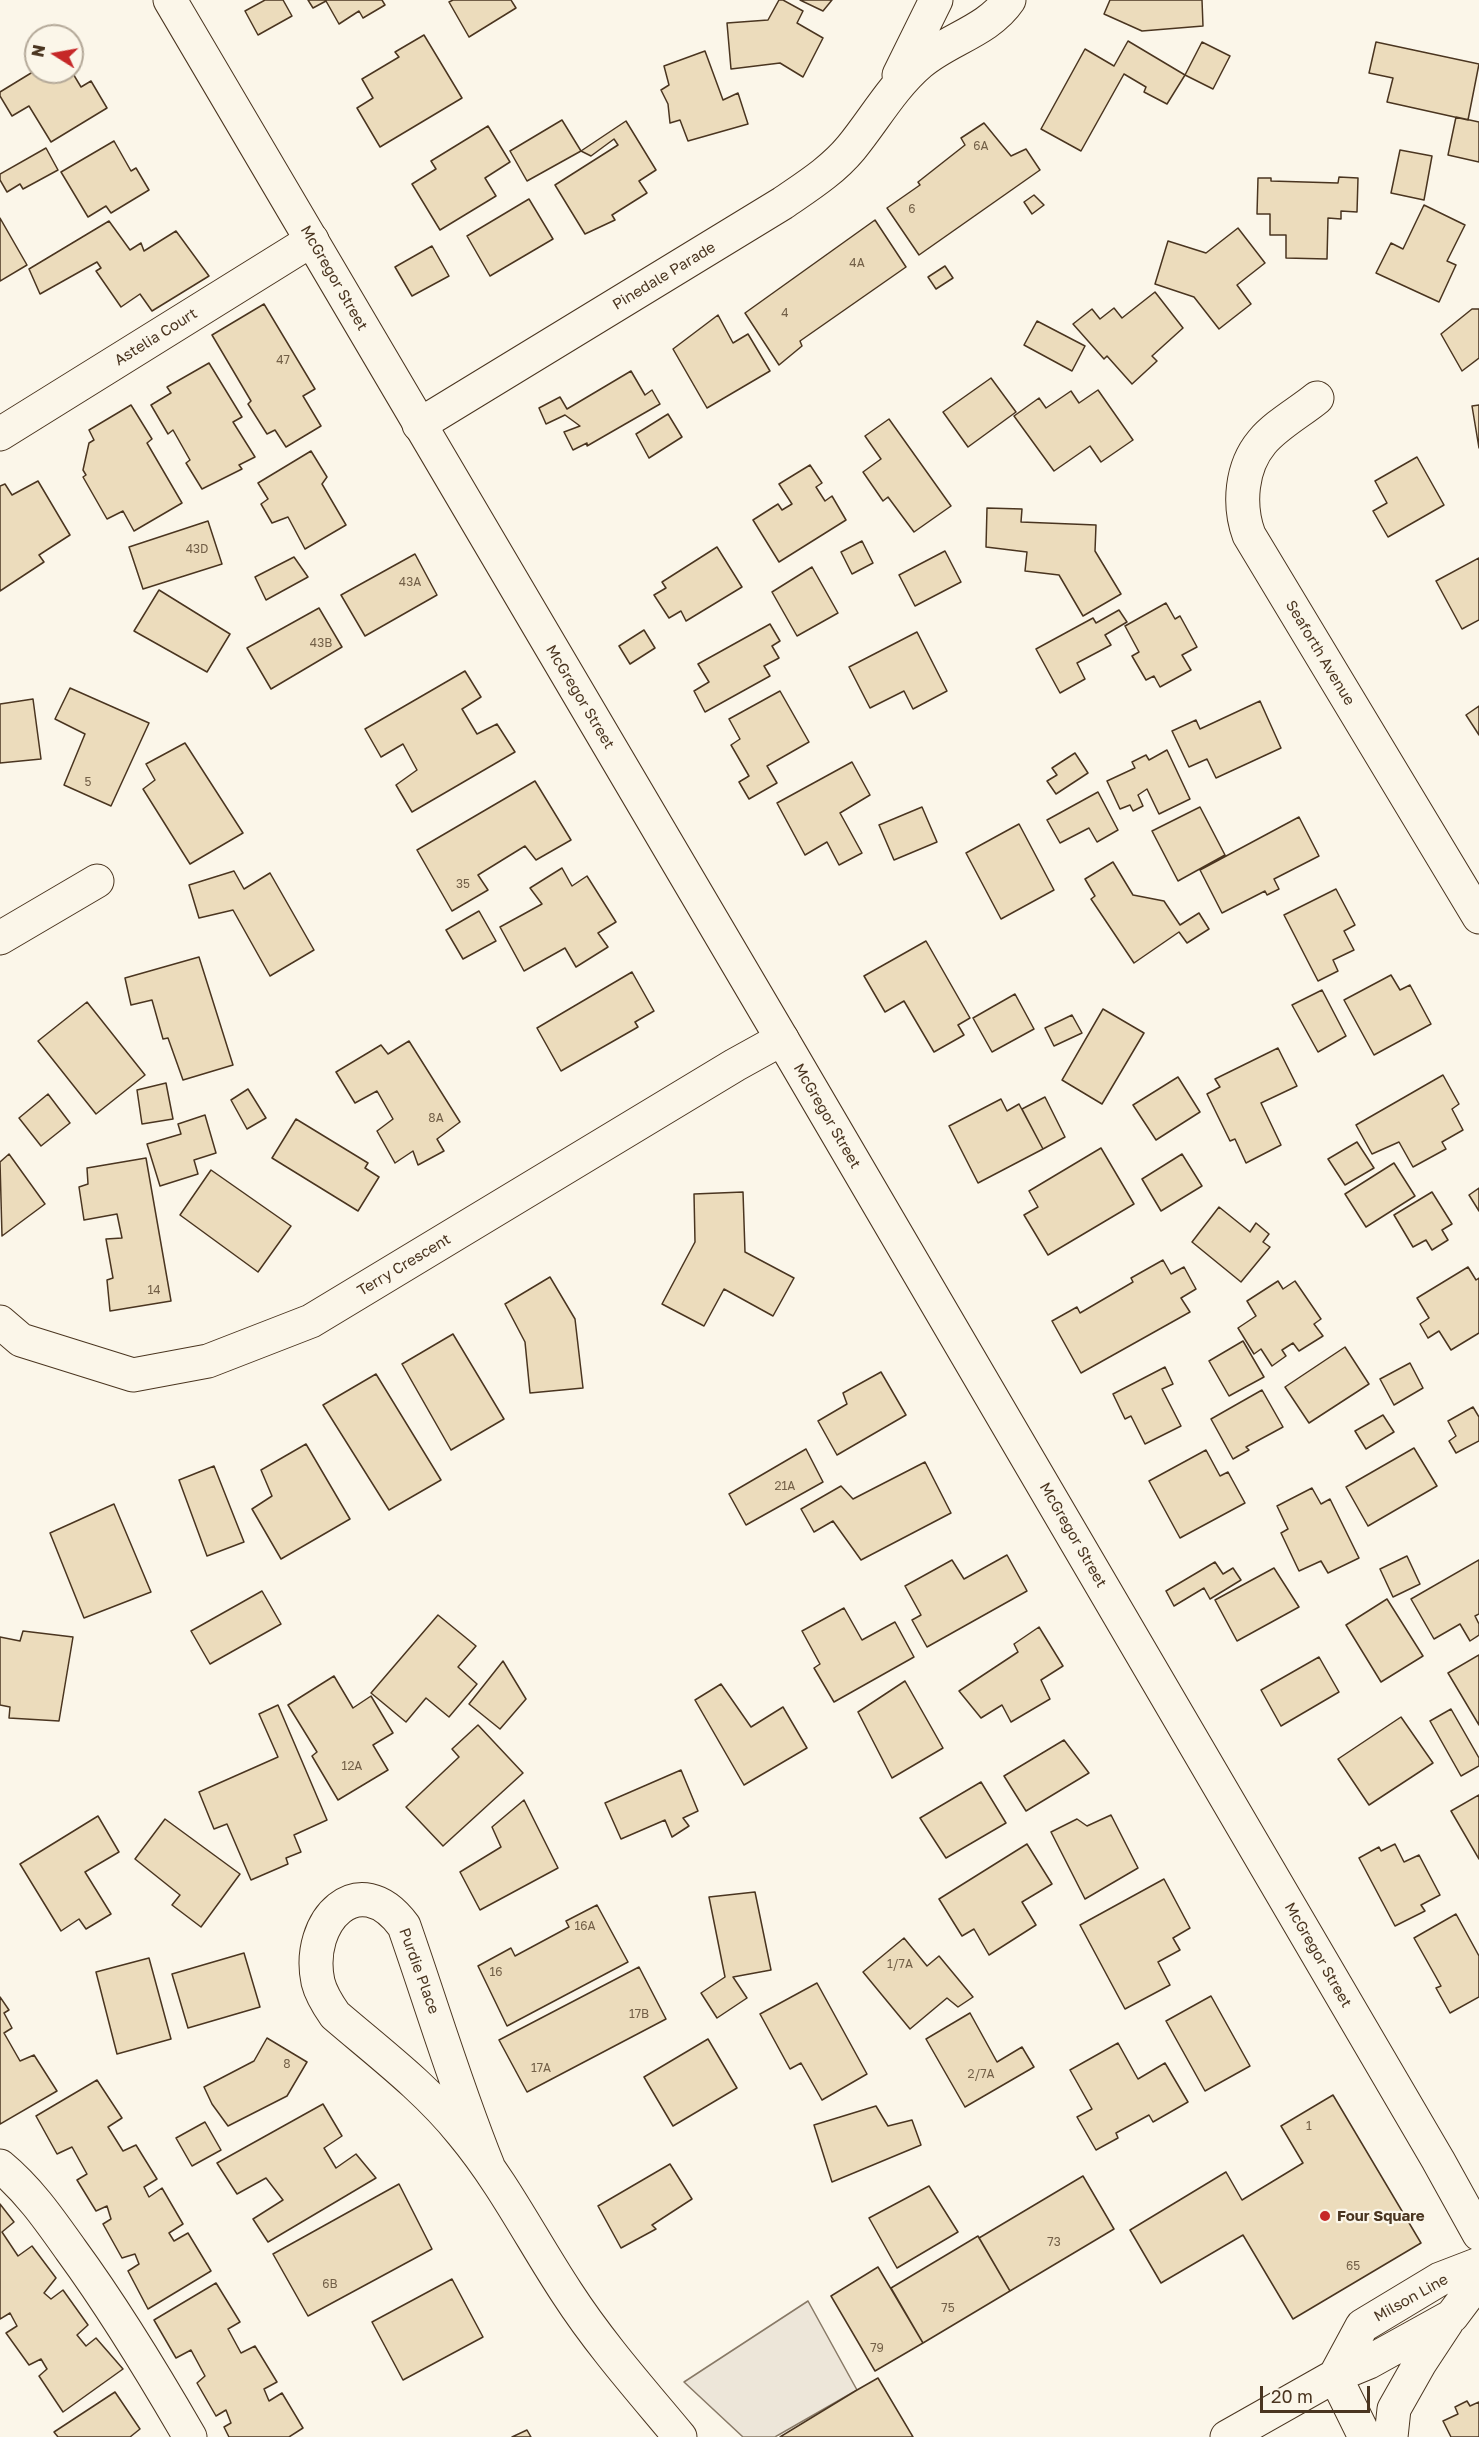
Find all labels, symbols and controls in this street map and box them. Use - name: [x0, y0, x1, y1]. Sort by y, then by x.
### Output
- north arrow: [24, 24, 84, 84]
- text: N: [27, 43, 49, 59]
- house number: 6A: [973, 139, 989, 153]
- house number: 6: [908, 202, 916, 216]
- street label: McGregor Street: [297, 222, 371, 334]
- street label: Pinedale Parade: [609, 238, 719, 314]
- house number: 4A: [849, 256, 865, 270]
- street label: Astelia Court: [111, 304, 201, 370]
- house number: 4: [781, 306, 789, 320]
- house number: 47: [276, 353, 290, 367]
- house number: 43D: [186, 542, 208, 556]
- house number: 43A: [399, 575, 421, 589]
- street label: Seaforth Avenue: [1282, 597, 1358, 709]
- house number: 43B: [310, 636, 332, 650]
- street label: McGregor Street: [542, 642, 618, 752]
- house number: 5: [85, 775, 91, 789]
- house number: 35: [456, 877, 470, 891]
- street label: McGregor Street: [790, 1060, 864, 1172]
- house number: 8A: [428, 1111, 444, 1125]
- street label: Terry Crescent: [354, 1230, 454, 1300]
- house number: 14: [147, 1283, 161, 1297]
- house number: 21A: [775, 1479, 795, 1493]
- street label: McGregor Street: [1036, 1479, 1110, 1591]
- house number: 12A: [342, 1759, 362, 1773]
- street label: McGregor Street: [1281, 1899, 1355, 2011]
- house number: 16A: [574, 1919, 596, 1933]
- street label: Purdie Place: [395, 1926, 443, 2016]
- house number: 1/7A: [887, 1957, 913, 1971]
- house number: 16: [489, 1965, 503, 1979]
- house number: 17B: [629, 2007, 649, 2021]
- house number: 8: [283, 2057, 291, 2071]
- house number: 17A: [531, 2061, 551, 2075]
- house number: 2/7A: [967, 2067, 995, 2081]
- house number: 1: [1306, 2119, 1312, 2133]
- place label: Four Square: [1337, 2207, 1425, 2225]
- marker: Four Square: [1318, 2209, 1332, 2223]
- house number: 73: [1047, 2235, 1061, 2249]
- house number: 65: [1346, 2259, 1360, 2273]
- street label: Milson Line: [1371, 2270, 1451, 2326]
- house number: 6B: [322, 2277, 338, 2291]
- house number: 75: [941, 2301, 955, 2315]
- house number: 79: [870, 2341, 884, 2355]
- scale bar: [1263, 2374, 1372, 2412]
- text: 20 m: [1271, 2385, 1313, 2407]

